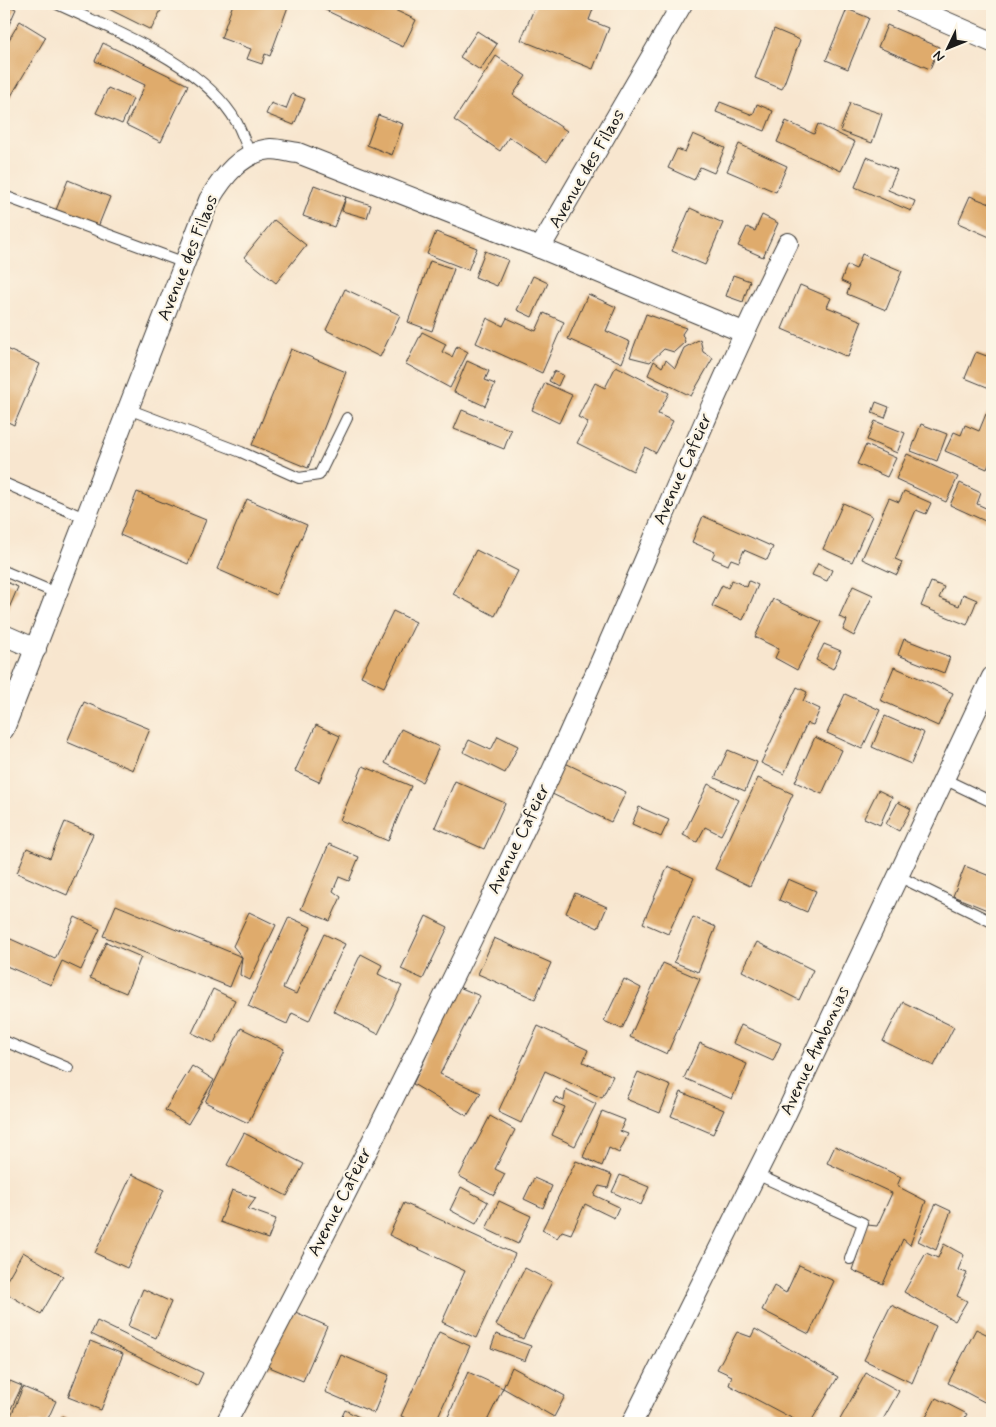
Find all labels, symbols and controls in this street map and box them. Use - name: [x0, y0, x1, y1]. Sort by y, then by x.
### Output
- north arrow: [924, 22, 974, 72]
- text: N: [929, 47, 949, 66]
- street label: Avenue des Filaos: [543, 105, 631, 233]
- street label: Avenue des Filaos: [152, 192, 224, 324]
- street label: Avenue Cafeier: [648, 409, 718, 529]
- street label: Avenue Cafeier: [482, 780, 556, 898]
- street label: Avenue Ambonias: [775, 983, 855, 1119]
- street label: Avenue Cafeier: [302, 1143, 378, 1261]

